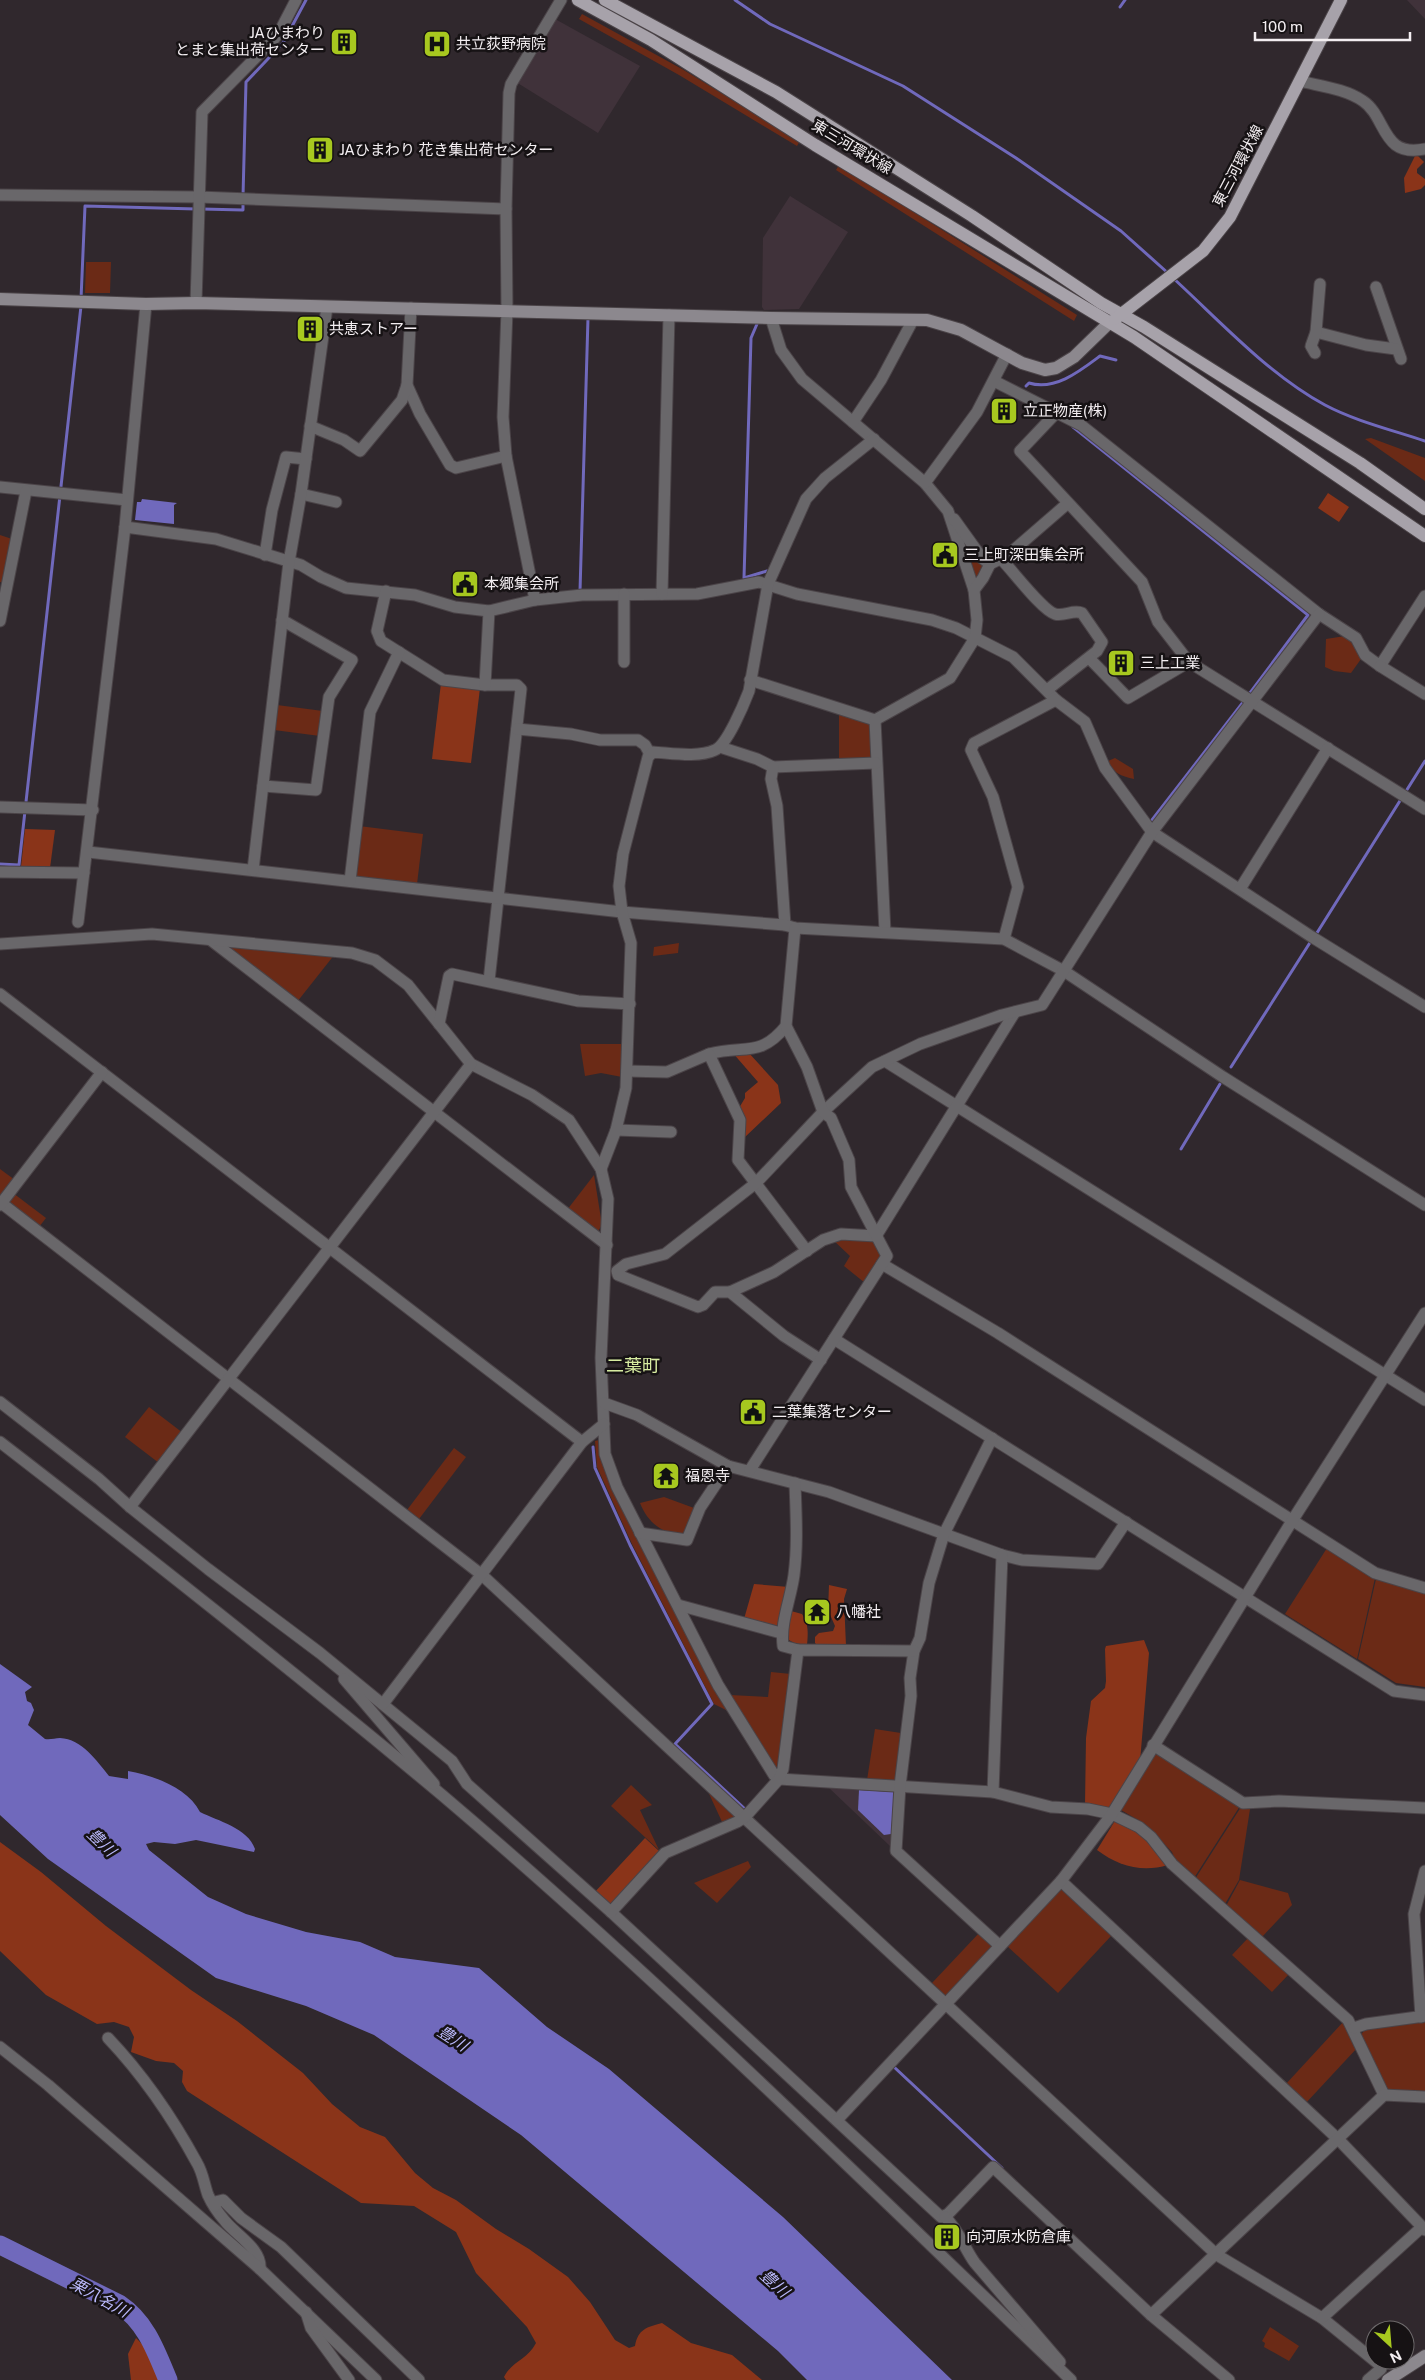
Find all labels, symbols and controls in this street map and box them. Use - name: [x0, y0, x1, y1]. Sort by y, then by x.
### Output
- scale bar: [1255, 10, 1410, 42]
- text: 100 m: [1262, 18, 1303, 35]
- place label: JAひまわり とまと集出荷センター: [175, 24, 325, 58]
- building icon: JAひまわり とまと集出荷センター: [329, 27, 359, 57]
- hospital icon: 共立荻野病院: [422, 29, 452, 59]
- place label: 共立荻野病院: [456, 35, 546, 52]
- street label: 東三河環状線: [809, 116, 895, 177]
- street label: 東三河環状線: [1209, 122, 1266, 209]
- building icon: JAひまわり 花き集出荷センター: [305, 135, 335, 165]
- place label: JAひまわり 花き集出荷センター: [339, 141, 554, 158]
- building icon: 共恵ストアー: [295, 314, 325, 344]
- place label: 共恵ストアー: [329, 320, 418, 337]
- building icon: 立正物産(株): [989, 396, 1019, 426]
- place label: 立正物産(株): [1023, 402, 1107, 419]
- public building icon: 三上町深田集会所: [930, 540, 960, 570]
- place label: 三上町深田集会所: [964, 546, 1084, 563]
- public building icon: 本郷集会所: [450, 569, 480, 599]
- place label: 本郷集会所: [484, 575, 559, 592]
- building icon: 三上工業: [1106, 648, 1136, 678]
- place label: 三上工業: [1140, 654, 1200, 671]
- district label: 二葉町: [606, 1355, 660, 1376]
- public building icon: 二葉集落センター: [738, 1397, 768, 1427]
- place label: 二葉集落センター: [772, 1403, 892, 1420]
- temple icon: 福恩寺: [651, 1461, 681, 1491]
- place label: 福恩寺: [685, 1467, 730, 1484]
- temple icon: 八幡社: [802, 1597, 832, 1627]
- place label: 八幡社: [836, 1603, 881, 1620]
- water label: 豊川: [84, 1824, 121, 1862]
- water label: 豊川: [434, 2022, 473, 2056]
- building icon: 向河原水防倉庫: [932, 2222, 962, 2252]
- place label: 向河原水防倉庫: [966, 2228, 1071, 2245]
- water label: 豊川: [756, 2266, 794, 2302]
- water label: 栗八名川: [67, 2274, 134, 2322]
- north arrow: [1365, 2320, 1415, 2370]
- text: N: [1387, 2347, 1404, 2366]

